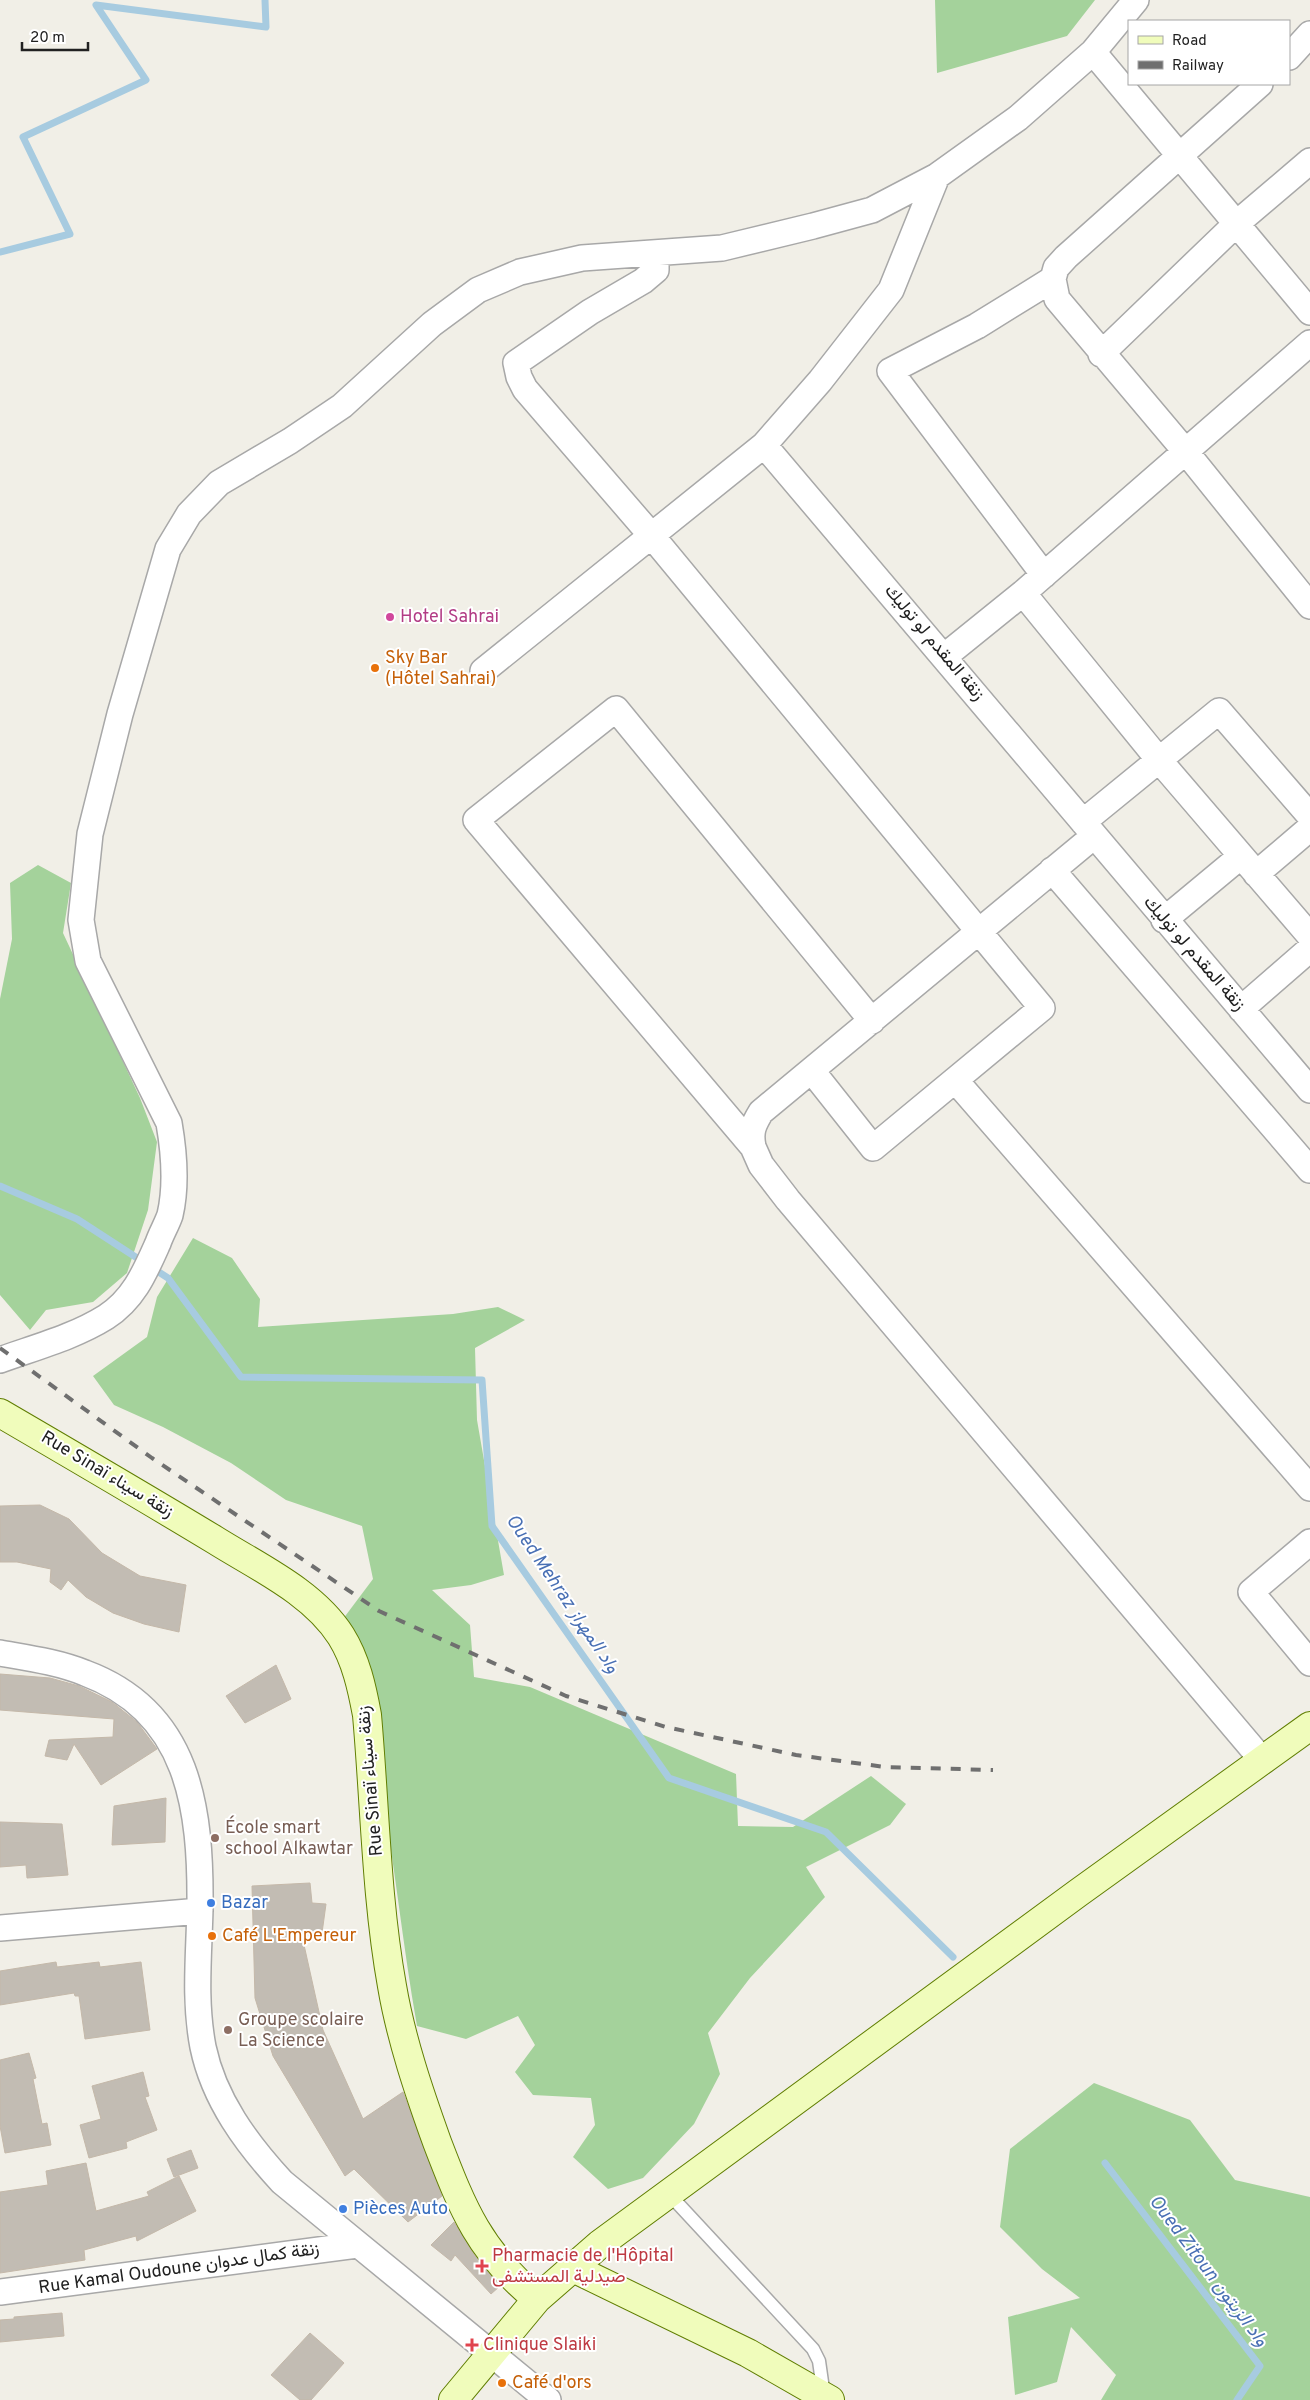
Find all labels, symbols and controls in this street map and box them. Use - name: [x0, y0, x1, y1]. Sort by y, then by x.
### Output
- scale bar: [22, 20, 89, 52]
- legend: [1128, 20, 1290, 85]
- text: 20 m: [30, 29, 65, 48]
- text: Road: [1172, 32, 1207, 51]
- text: Railway: [1172, 57, 1224, 76]
- street label: زنقة المقدم لو توليك: [879, 580, 989, 706]
- place label: Hotel Sahrai: [400, 606, 499, 629]
- marker: Hotel Sahrai: [384, 611, 396, 623]
- place label: Sky Bar (Hôtel Sahrai): [385, 647, 496, 691]
- marker: Sky Bar (Hôtel Sahrai): [369, 662, 381, 674]
- street label: زنقة المقدم لو توليك: [1138, 892, 1250, 1016]
- street label: Rue Sinaï زنقة سيناء: [36, 1426, 178, 1524]
- water label: Oued Mehraz واد المهراز: [500, 1510, 624, 1679]
- street label: Rue Sinaï زنقة سيناء: [353, 1705, 389, 1857]
- place label: École smart school Alkawtar: [225, 1815, 353, 1861]
- marker: École smart school Alkawtar: [209, 1832, 221, 1844]
- place label: Bazar: [221, 1892, 268, 1915]
- marker: Bazar: [205, 1897, 217, 1909]
- place label: Café L'Empereur: [222, 1925, 356, 1948]
- marker: Café L'Empereur: [206, 1930, 218, 1942]
- place label: Groupe scolaire La Science: [238, 2009, 364, 2053]
- marker: Groupe scolaire La Science: [222, 2024, 234, 2036]
- water label: Oued Zitoun واد الزيتون: [1143, 2190, 1273, 2352]
- place label: Pièces Auto: [353, 2198, 448, 2221]
- marker: Pièces Auto: [337, 2203, 349, 2215]
- street label: Rue Kamal Oudoune زنقة كمال عدوان: [37, 2238, 321, 2300]
- place label: Pharmacie de l'Hôpital صيدلية المستشفى: [492, 2245, 674, 2289]
- marker: Pharmacie de l'Hôpital صيدلية المستشفى: [476, 2260, 488, 2272]
- place label: Clinique Slaiki: [483, 2334, 596, 2357]
- marker: Clinique Slaiki: [465, 2338, 479, 2352]
- place label: Café d'ors: [512, 2372, 592, 2395]
- marker: Café d'ors: [496, 2377, 508, 2389]

